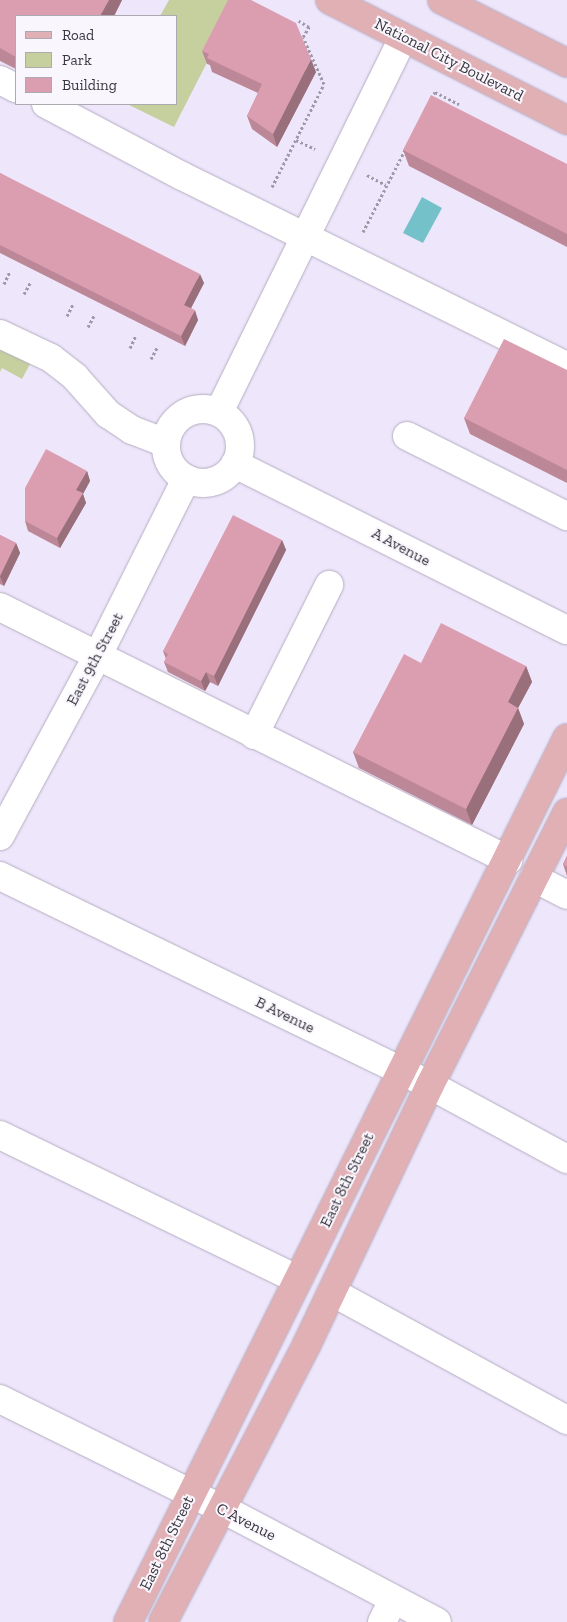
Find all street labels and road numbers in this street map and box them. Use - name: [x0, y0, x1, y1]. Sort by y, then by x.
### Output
- street label: National City Boulevard: [371, 14, 527, 106]
- street label: A Avenue: [368, 523, 434, 571]
- street label: East 9th Street: [62, 609, 128, 709]
- street label: B Avenue: [252, 992, 318, 1038]
- street label: East 8th Street: [316, 1130, 378, 1230]
- street label: East 8th Street: [136, 1493, 198, 1593]
- street label: C Avenue: [213, 1499, 279, 1545]

